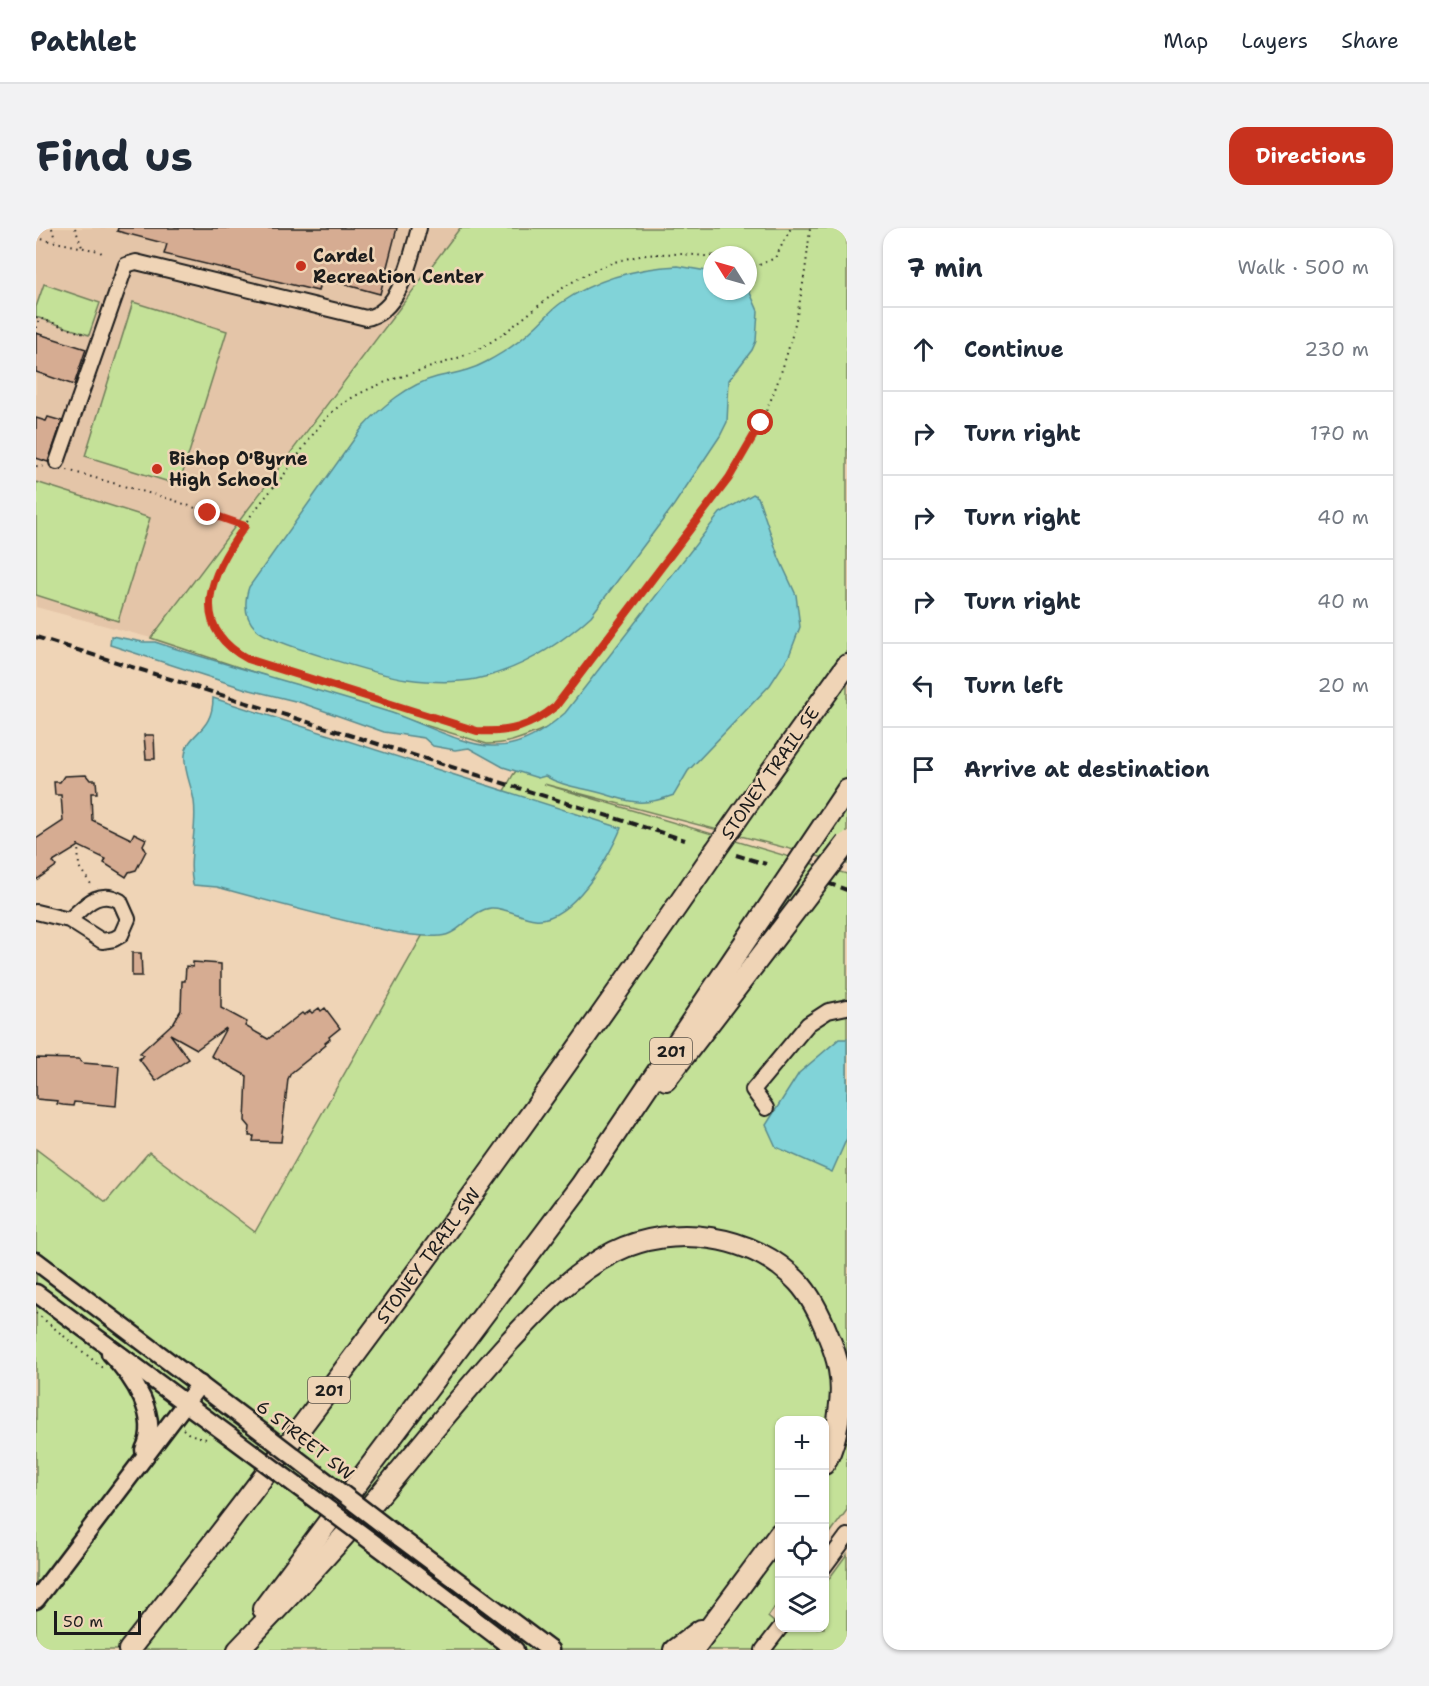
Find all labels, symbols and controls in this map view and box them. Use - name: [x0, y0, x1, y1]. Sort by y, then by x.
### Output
- text: Pathlet: [30, 22, 137, 60]
- text: Map: [1163, 27, 1208, 55]
- text: Layers: [1241, 27, 1308, 55]
- text: Share: [1341, 27, 1399, 55]
- button: Directions: [1229, 127, 1393, 185]
- text: Find us: [36, 128, 193, 184]
- place label: Cardel Recreation Center: [313, 244, 484, 289]
- north arrow: [703, 246, 757, 300]
- text: 7 min: [907, 250, 983, 285]
- text: Walk · 500 m: [1237, 254, 1369, 280]
- marker: Cardel Recreation Center: [294, 259, 308, 273]
- icon: ahead: [907, 333, 940, 366]
- text: Continue: [964, 335, 1064, 364]
- text: 230 m: [1304, 336, 1369, 362]
- route start: [747, 409, 773, 435]
- icon: right: [907, 417, 940, 450]
- text: Turn right: [964, 419, 1081, 448]
- text: 170 m: [1310, 420, 1369, 446]
- place label: Bishop O'Byrne High School: [169, 447, 308, 492]
- marker: Bishop O'Byrne High School: [150, 462, 164, 476]
- route end: [194, 499, 220, 525]
- icon: right: [907, 501, 940, 534]
- text: Turn right: [964, 503, 1081, 532]
- text: 40 m: [1317, 504, 1369, 530]
- icon: right: [907, 585, 940, 618]
- text: Turn right: [964, 587, 1081, 616]
- text: 40 m: [1317, 588, 1369, 614]
- icon: left: [907, 669, 940, 702]
- text: Turn left: [964, 671, 1063, 700]
- text: 20 m: [1318, 672, 1369, 698]
- street label: STONEY TRAIL SE: [715, 702, 825, 844]
- icon: arrive: [907, 753, 940, 786]
- text: Arrive at destination: [964, 755, 1210, 784]
- road number: 201: [650, 1038, 692, 1064]
- street label: STONEY TRAIL SW: [370, 1183, 486, 1329]
- road number: 201: [308, 1377, 350, 1403]
- street label: 6 STREET SW: [251, 1394, 359, 1486]
- map controls: [775, 1416, 829, 1632]
- button: +: [775, 1416, 829, 1470]
- button: −: [775, 1470, 829, 1524]
- button: locate: [775, 1524, 829, 1578]
- button: layers: [775, 1578, 829, 1632]
- scale bar: [54, 1608, 141, 1636]
- text: 50 m: [63, 1611, 103, 1632]

